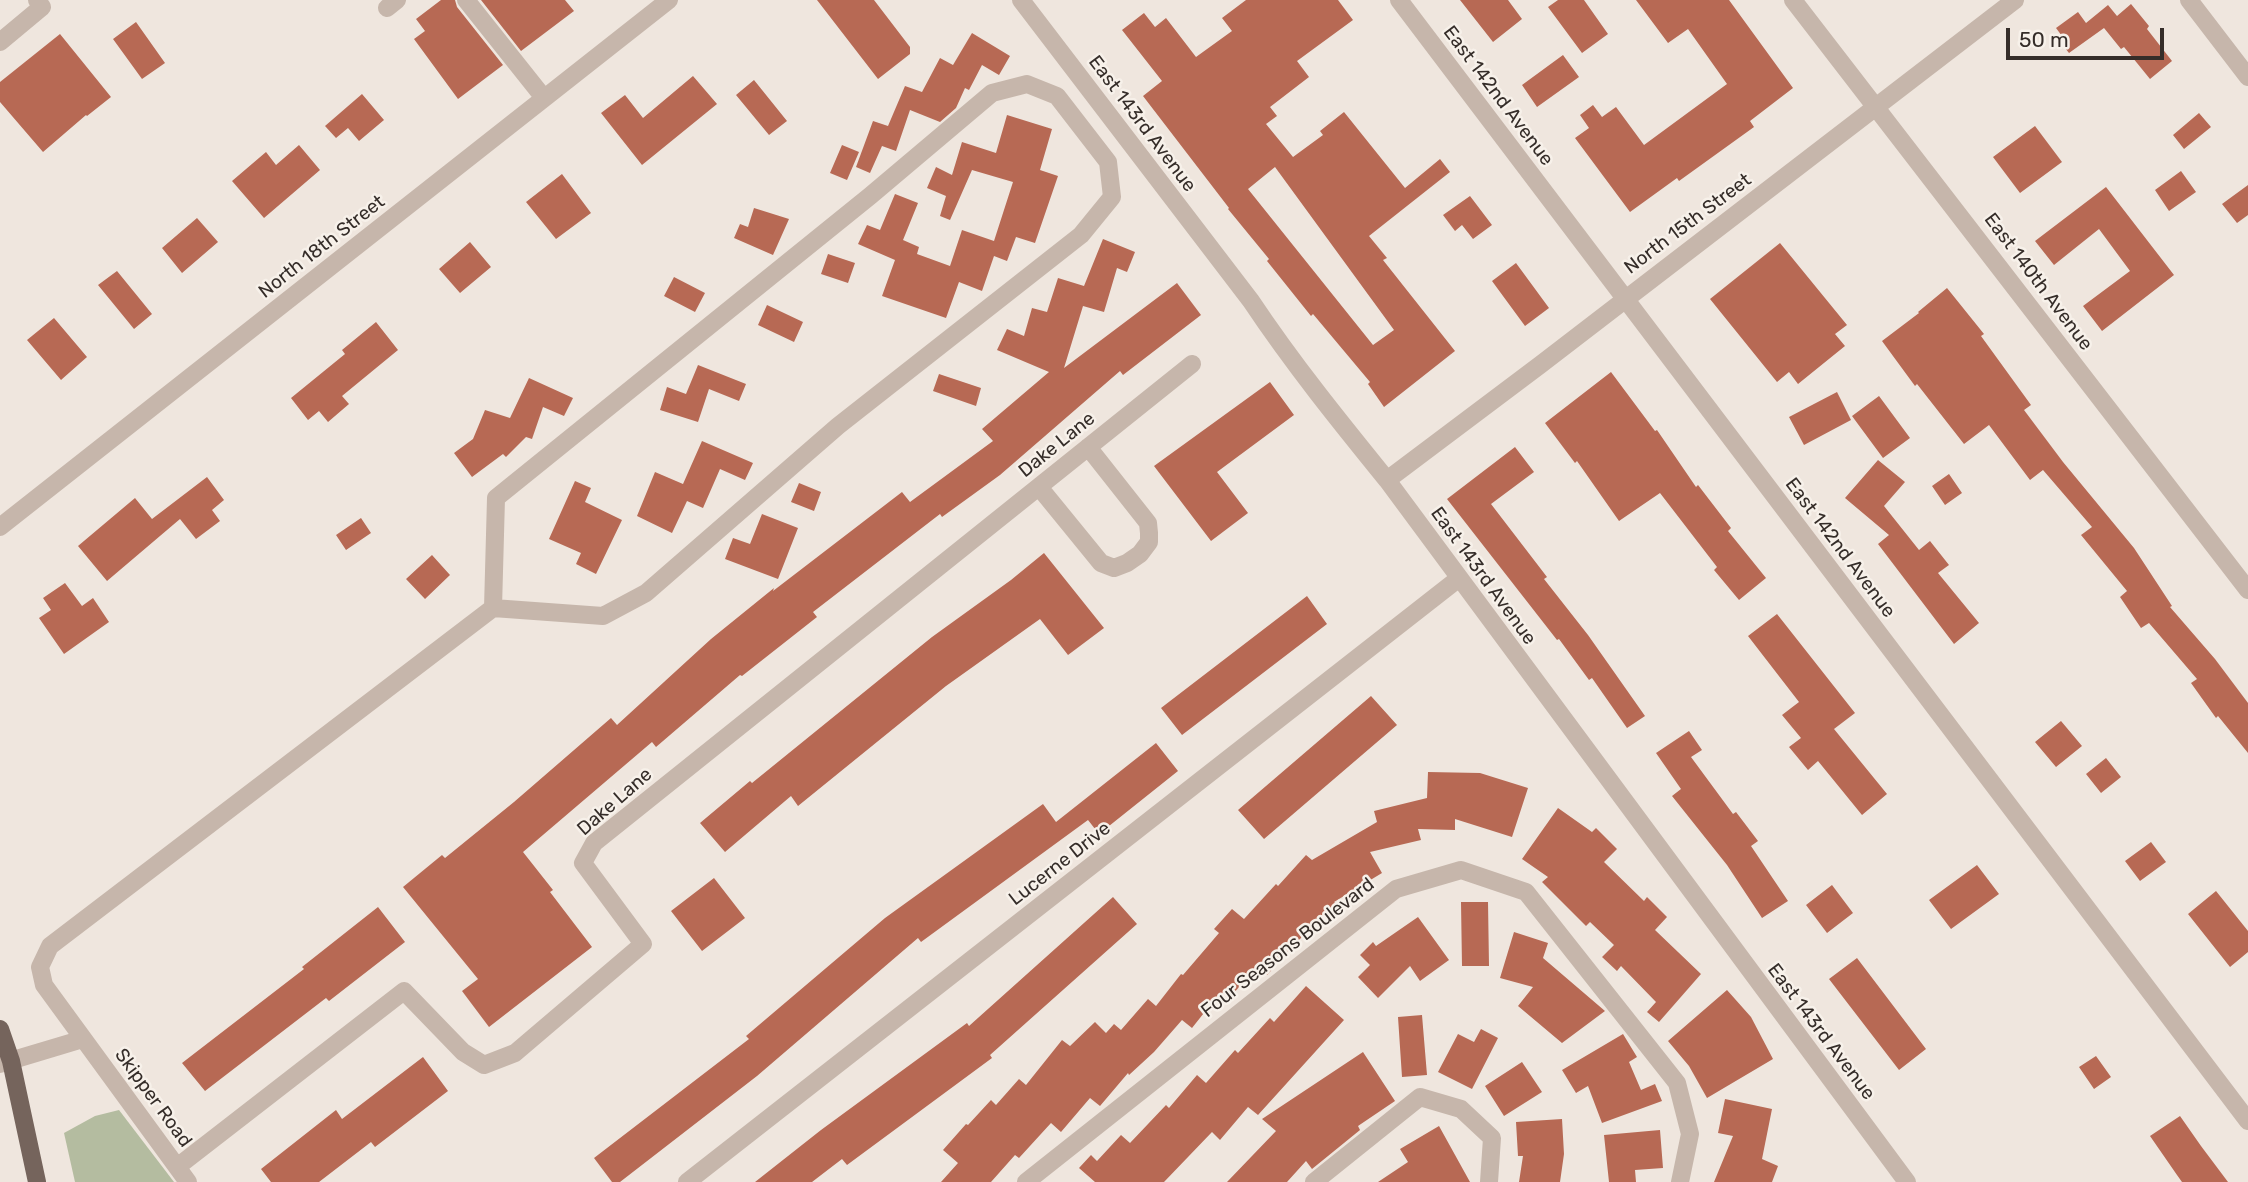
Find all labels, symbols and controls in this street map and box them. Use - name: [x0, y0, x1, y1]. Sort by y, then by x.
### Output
- scale bar: [2010, 14, 2168, 58]
- street label: East 142nd Avenue: [1438, 22, 1558, 170]
- text: 50 m: [2019, 27, 2069, 52]
- street label: East 143rd Avenue: [1083, 51, 1201, 197]
- street label: North 15th Street: [1620, 169, 1756, 279]
- street label: North 18th Street: [254, 191, 390, 303]
- street label: East 140th Avenue: [1979, 209, 2097, 355]
- street label: Dake Lane: [1014, 407, 1100, 483]
- street label: East 142nd Avenue: [1780, 474, 1900, 622]
- street label: East 143rd Avenue: [1425, 503, 1541, 649]
- street label: Dake Lane: [573, 763, 657, 841]
- street label: Lucerne Drive: [1005, 817, 1115, 911]
- street label: Four Seasons Boulevard: [1197, 873, 1379, 1023]
- street label: East 143rd Avenue: [1762, 959, 1880, 1105]
- street label: Skipper Road: [110, 1044, 196, 1152]

